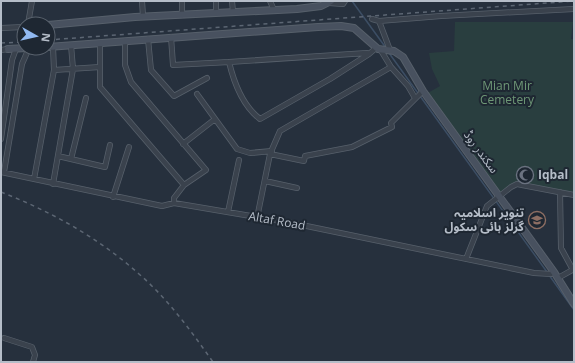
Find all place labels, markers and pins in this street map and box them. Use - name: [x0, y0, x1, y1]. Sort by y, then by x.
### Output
- mosque icon: Iqbal: [515, 165, 535, 185]
- place label: Iqbal: [538, 166, 568, 183]
- place label: تنویر اسلامیہ گرلز ہائی سکول: [445, 204, 525, 235]
- school or university icon: تنویر اسلامیہ گرلز ہائی سکول: [527, 210, 547, 230]

